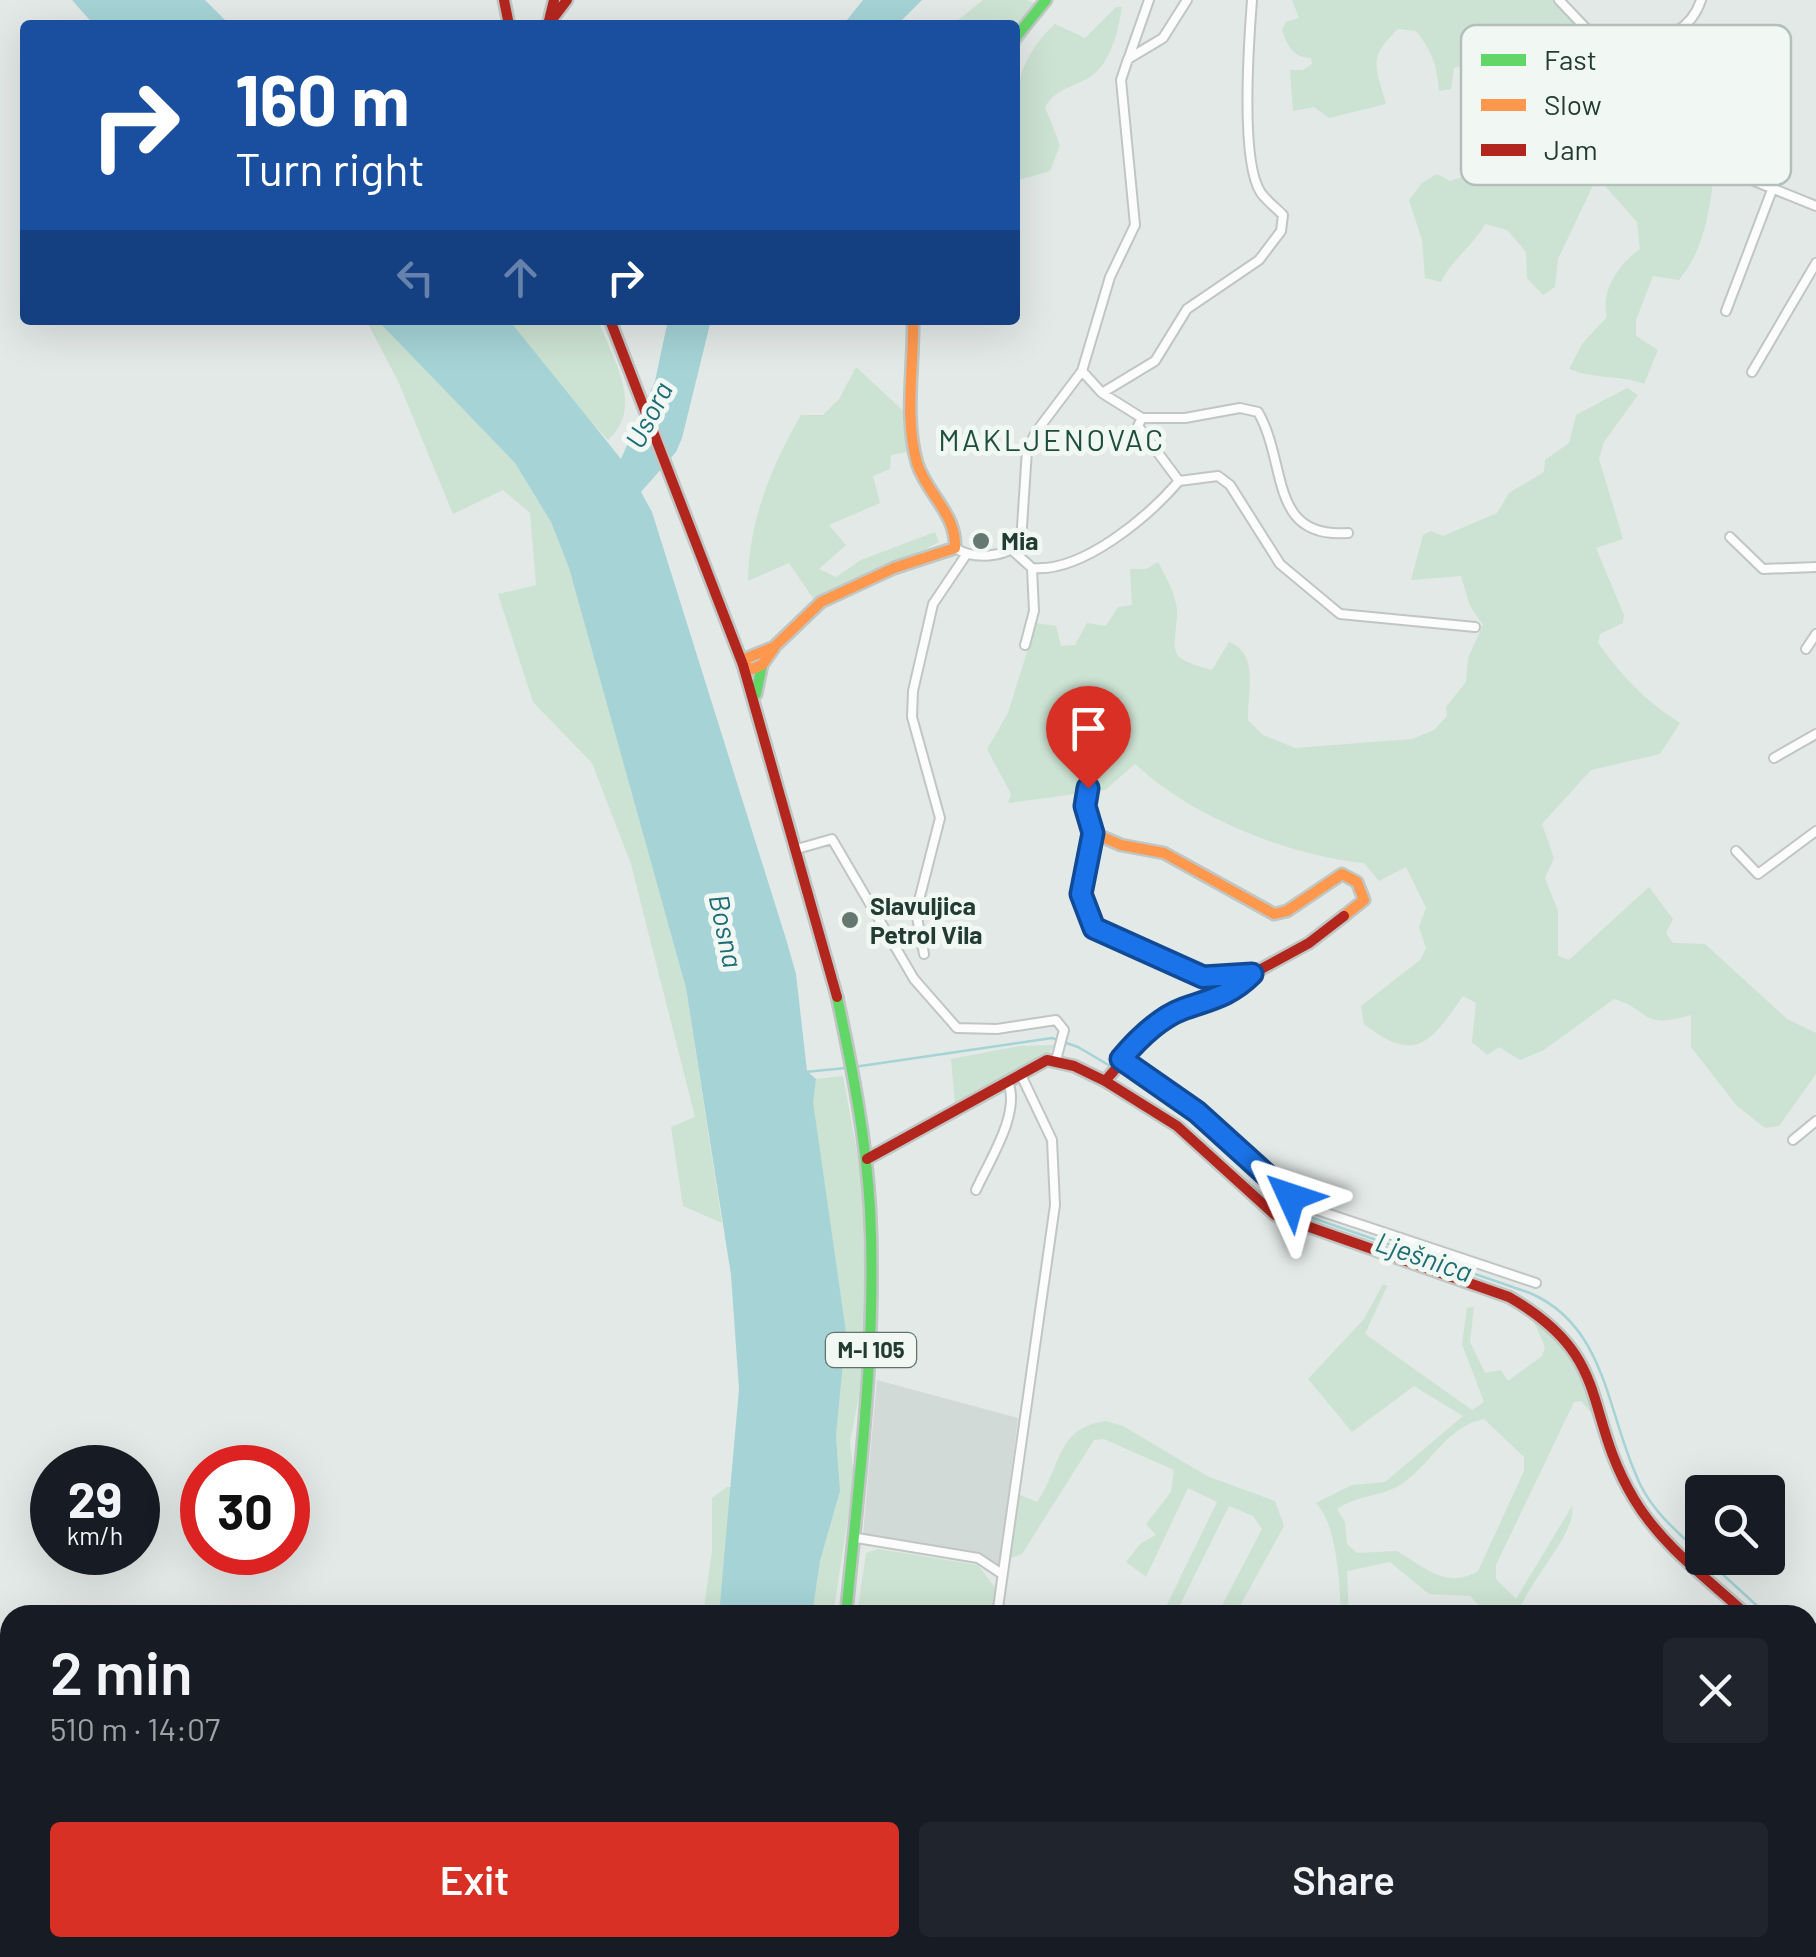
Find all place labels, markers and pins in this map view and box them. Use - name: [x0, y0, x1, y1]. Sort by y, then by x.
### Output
- place label: Mia: [1001, 525, 1038, 555]
- marker: Mia: [970, 530, 992, 552]
- pin: [1046, 686, 1131, 789]
- place label: Slavuljica Petrol Vila: [870, 890, 983, 949]
- marker: Slavuljica Petrol Vila: [839, 909, 861, 931]

